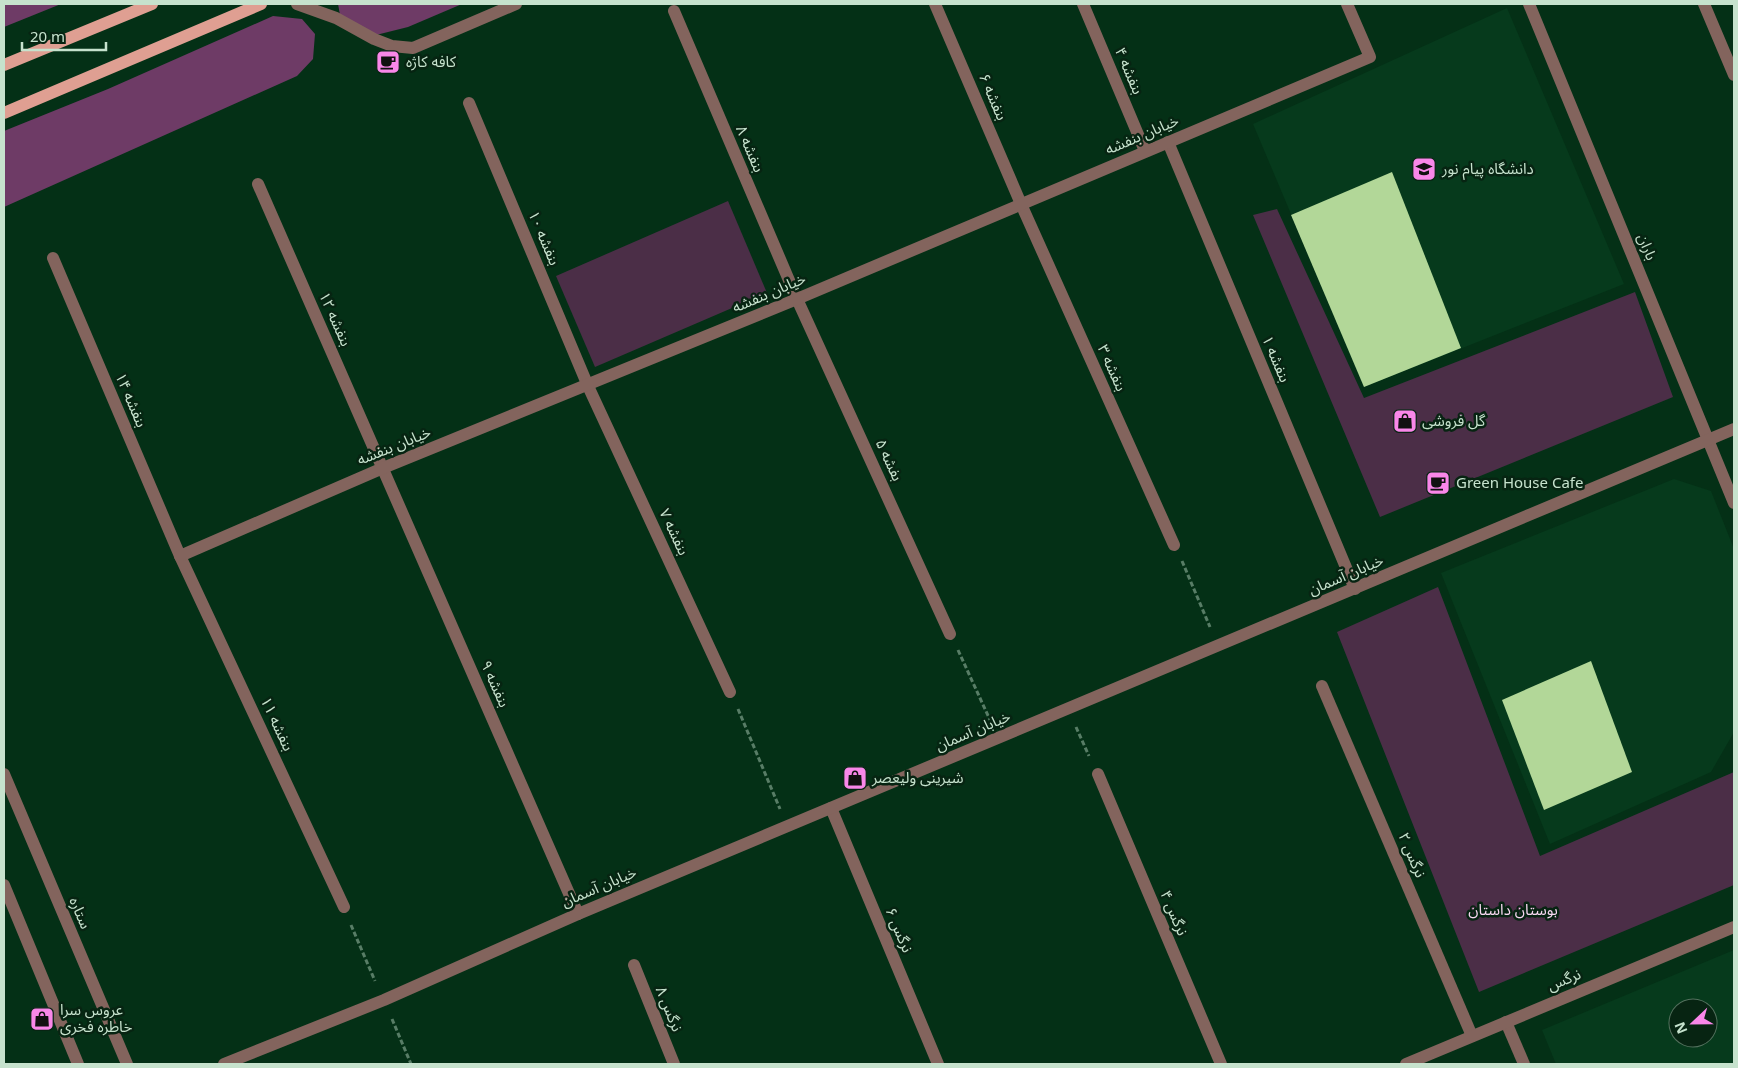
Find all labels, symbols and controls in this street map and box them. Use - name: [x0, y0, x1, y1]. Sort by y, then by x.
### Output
- scale bar: [22, 20, 106, 52]
- text: 20 m: [30, 26, 65, 46]
- street label: بنفشه ۴: [1111, 44, 1149, 97]
- cafe icon: کافه کاژه: [375, 49, 401, 75]
- place label: کافه کاژه: [406, 51, 457, 71]
- street label: بنفشه ۶: [975, 70, 1013, 123]
- street label: خیابان بنفشه: [1102, 110, 1182, 159]
- street label: بنفشه ۸: [732, 122, 770, 175]
- school or university icon: دانشگاه پیام نور: [1411, 156, 1437, 182]
- place label: دانشگاه پیام نور: [1441, 158, 1534, 180]
- street label: بنفشه ۱۰: [524, 207, 565, 268]
- street label: باران: [1634, 230, 1662, 263]
- street label: خیابان بنفشه: [729, 268, 809, 317]
- street label: بنفشه ۱۲: [315, 288, 357, 349]
- street label: بنفشه ۱: [1258, 332, 1296, 385]
- street label: بنفشه ۳: [1094, 341, 1132, 394]
- street label: بنفشه ۱۴: [111, 369, 152, 430]
- shop icon: گل فروشی: [1392, 408, 1418, 434]
- place label: گل فروشی: [1422, 410, 1486, 430]
- street label: خیابان بنفشه: [354, 421, 434, 469]
- street label: بفشه ۵: [872, 435, 908, 484]
- cafe icon: Green House Cafe: [1425, 470, 1451, 496]
- place label: Green House Cafe: [1456, 472, 1583, 492]
- street label: بنفشه ۷: [655, 505, 694, 558]
- street label: خیابان آسمان: [1305, 549, 1386, 599]
- street label: بنفشه ۹: [477, 657, 515, 710]
- street label: بنفشه ۱۱: [257, 693, 299, 754]
- street label: خیابان آسمان: [932, 705, 1013, 755]
- shop icon: شیرینی ولیعصر: [842, 765, 868, 791]
- place label: شیرینی ولیعصر: [871, 767, 964, 787]
- street label: نرگس ۲: [1395, 829, 1431, 880]
- street label: خیابان آسمان: [558, 861, 639, 911]
- street label: نرگس ۴: [1157, 887, 1193, 938]
- street label: ستاره: [65, 894, 97, 932]
- park label: بوستان داستان: [1468, 899, 1558, 919]
- street label: نرگس ۶: [882, 904, 918, 955]
- street label: نرگس: [1544, 963, 1583, 995]
- street label: نرگس ۸: [652, 983, 688, 1034]
- north arrow: [1668, 998, 1718, 1048]
- place label: عروس سرا خاطره فخری: [60, 999, 132, 1036]
- shop icon: عروس سرا خاطره فخری: [29, 1006, 55, 1032]
- text: N: [1670, 1019, 1691, 1037]

